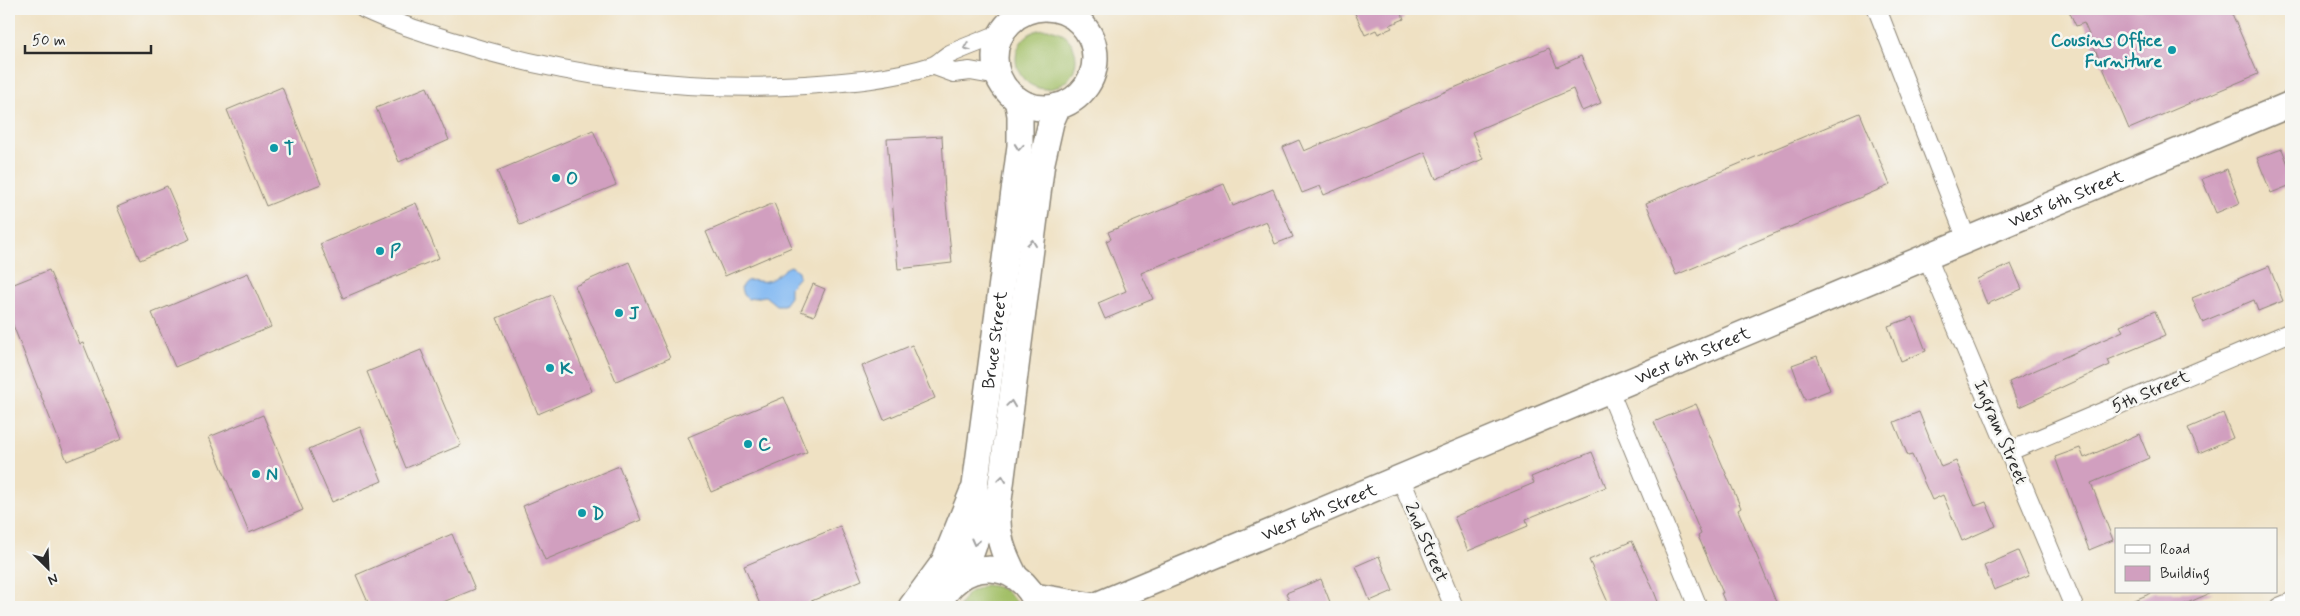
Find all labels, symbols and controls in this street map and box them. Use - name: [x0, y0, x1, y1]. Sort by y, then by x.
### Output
- scale bar: [25, 22, 151, 54]
- place label: Cousins Office Furniture: [2051, 29, 2162, 74]
- text: 50 m: [32, 31, 66, 51]
- one-way arrow: [964, 41, 972, 51]
- marker: Cousins Office Furniture: [2166, 44, 2178, 56]
- place label: T: [284, 137, 294, 161]
- marker: T: [268, 142, 280, 154]
- one-way arrow: [1014, 144, 1025, 152]
- street label: West 6th Street: [2005, 164, 2128, 234]
- place label: O: [566, 167, 578, 191]
- marker: O: [550, 172, 562, 184]
- one-way arrow: [1026, 239, 1037, 247]
- place label: P: [390, 240, 401, 264]
- marker: P: [374, 245, 386, 257]
- street label: Bruce Street: [977, 289, 1014, 390]
- place label: J: [629, 302, 640, 326]
- marker: J: [613, 307, 625, 319]
- street label: West 6th Street: [1632, 321, 1754, 391]
- place label: K: [560, 357, 573, 381]
- marker: K: [544, 362, 556, 374]
- street label: 5th Street: [2108, 365, 2193, 419]
- street label: Ingram Street: [1965, 376, 2033, 489]
- one-way arrow: [1005, 400, 1016, 408]
- place label: C: [758, 433, 771, 457]
- marker: C: [742, 438, 754, 450]
- place label: N: [266, 463, 278, 487]
- marker: N: [250, 468, 262, 480]
- one-way arrow: [996, 474, 1006, 483]
- street label: West 6th Street: [1258, 478, 1381, 548]
- street label: 2nd Street: [1399, 499, 1454, 586]
- place label: D: [592, 502, 604, 526]
- marker: D: [576, 507, 588, 519]
- legend: [2115, 528, 2278, 594]
- one-way arrow: [970, 538, 981, 546]
- text: Road: [2160, 540, 2190, 560]
- north arrow: [22, 544, 72, 594]
- text: Building: [2160, 564, 2210, 585]
- text: N: [45, 569, 61, 589]

